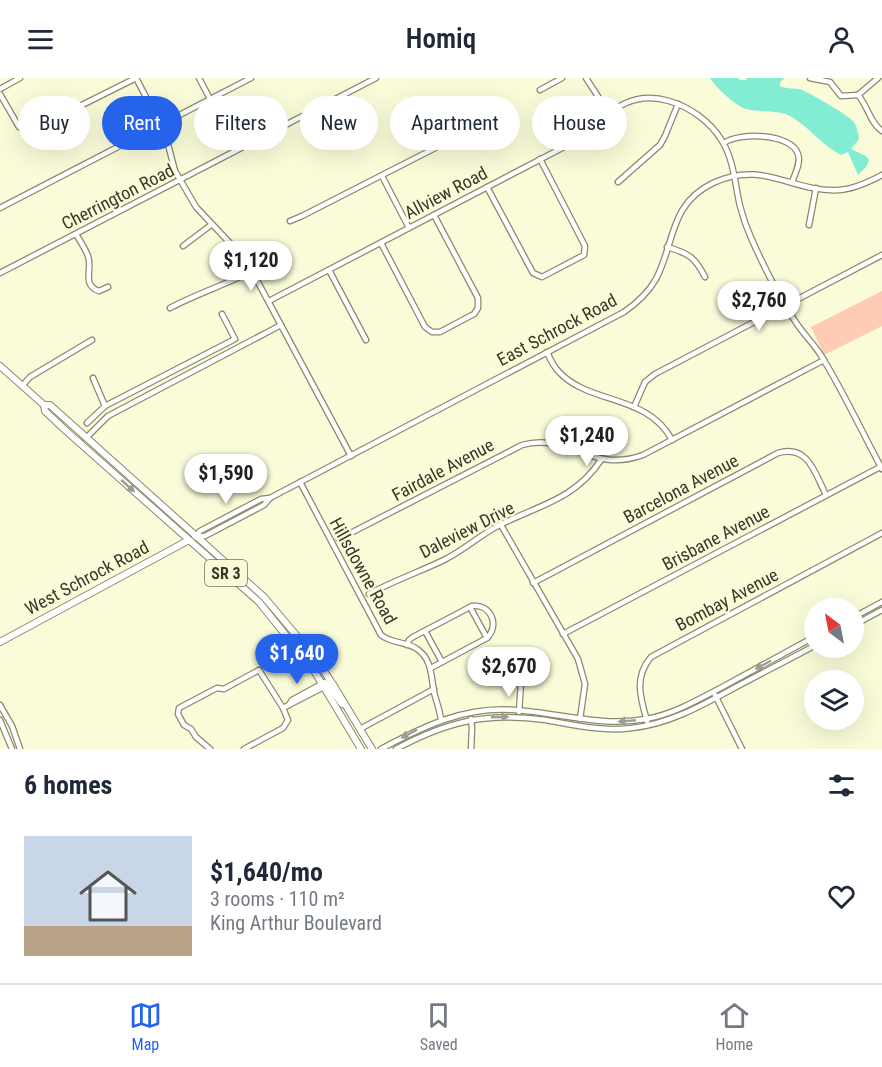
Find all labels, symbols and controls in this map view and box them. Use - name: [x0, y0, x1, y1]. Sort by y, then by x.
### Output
- icon: menu: [24, 23, 57, 56]
- text: Homiq: [406, 23, 476, 55]
- icon: person: [825, 23, 858, 56]
- chip: Buy: [18, 96, 90, 150]
- chip: Rent: [102, 96, 182, 150]
- chip: Filters: [194, 96, 288, 150]
- chip: New: [300, 96, 378, 150]
- chip: Apartment: [390, 96, 520, 150]
- chip: House: [532, 96, 627, 150]
- street label: Cherrington Road: [58, 159, 177, 234]
- street label: Allview Road: [401, 162, 491, 223]
- pin: $1,120: [202, 241, 300, 292]
- text: $1,120: [223, 248, 279, 272]
- pin: $2,760: [710, 281, 808, 332]
- text: $2,760: [731, 288, 787, 312]
- street label: East Schrock Road: [493, 289, 620, 370]
- pin: $1,240: [538, 416, 636, 467]
- text: $1,240: [559, 423, 615, 447]
- street label: Fairdale Avenue: [388, 434, 497, 505]
- street label: Barcelona Avenue: [620, 449, 742, 528]
- pin: $1,590: [177, 454, 275, 505]
- text: $1,590: [198, 461, 254, 485]
- one-way arrow: [120, 479, 135, 492]
- street label: Daleview Drive: [416, 497, 518, 562]
- street label: Brisbane Avenue: [659, 501, 773, 575]
- street label: Hillsdowne Road: [325, 514, 401, 628]
- street label: West Schrock Road: [21, 536, 152, 619]
- road number: SR 3: [205, 560, 247, 586]
- street label: Bombay Avenue: [672, 564, 782, 635]
- north arrow: [804, 598, 864, 658]
- map controls: [804, 598, 864, 730]
- pin: $1,640: [248, 634, 346, 685]
- text: $1,640: [269, 641, 325, 665]
- pin: $2,670: [460, 647, 558, 698]
- text: $2,670: [481, 654, 537, 678]
- one-way arrow: [754, 660, 771, 670]
- button: layers: [804, 670, 864, 730]
- one-way arrow: [491, 712, 510, 721]
- one-way arrow: [618, 716, 637, 726]
- one-way arrow: [401, 729, 418, 739]
- icon: filters: [825, 769, 858, 802]
- text: 6 homes: [24, 770, 112, 800]
- text: $1,640/mo: [210, 857, 323, 887]
- icon: home: [72, 860, 144, 932]
- icon: heart: [825, 880, 858, 913]
- text: 3 rooms · 110 m²: [210, 887, 345, 911]
- text: King Arthur Boulevard: [210, 911, 382, 935]
- tab: Map: [129, 999, 162, 1054]
- tab: Saved: [420, 999, 458, 1054]
- tab: Home: [716, 999, 753, 1054]

